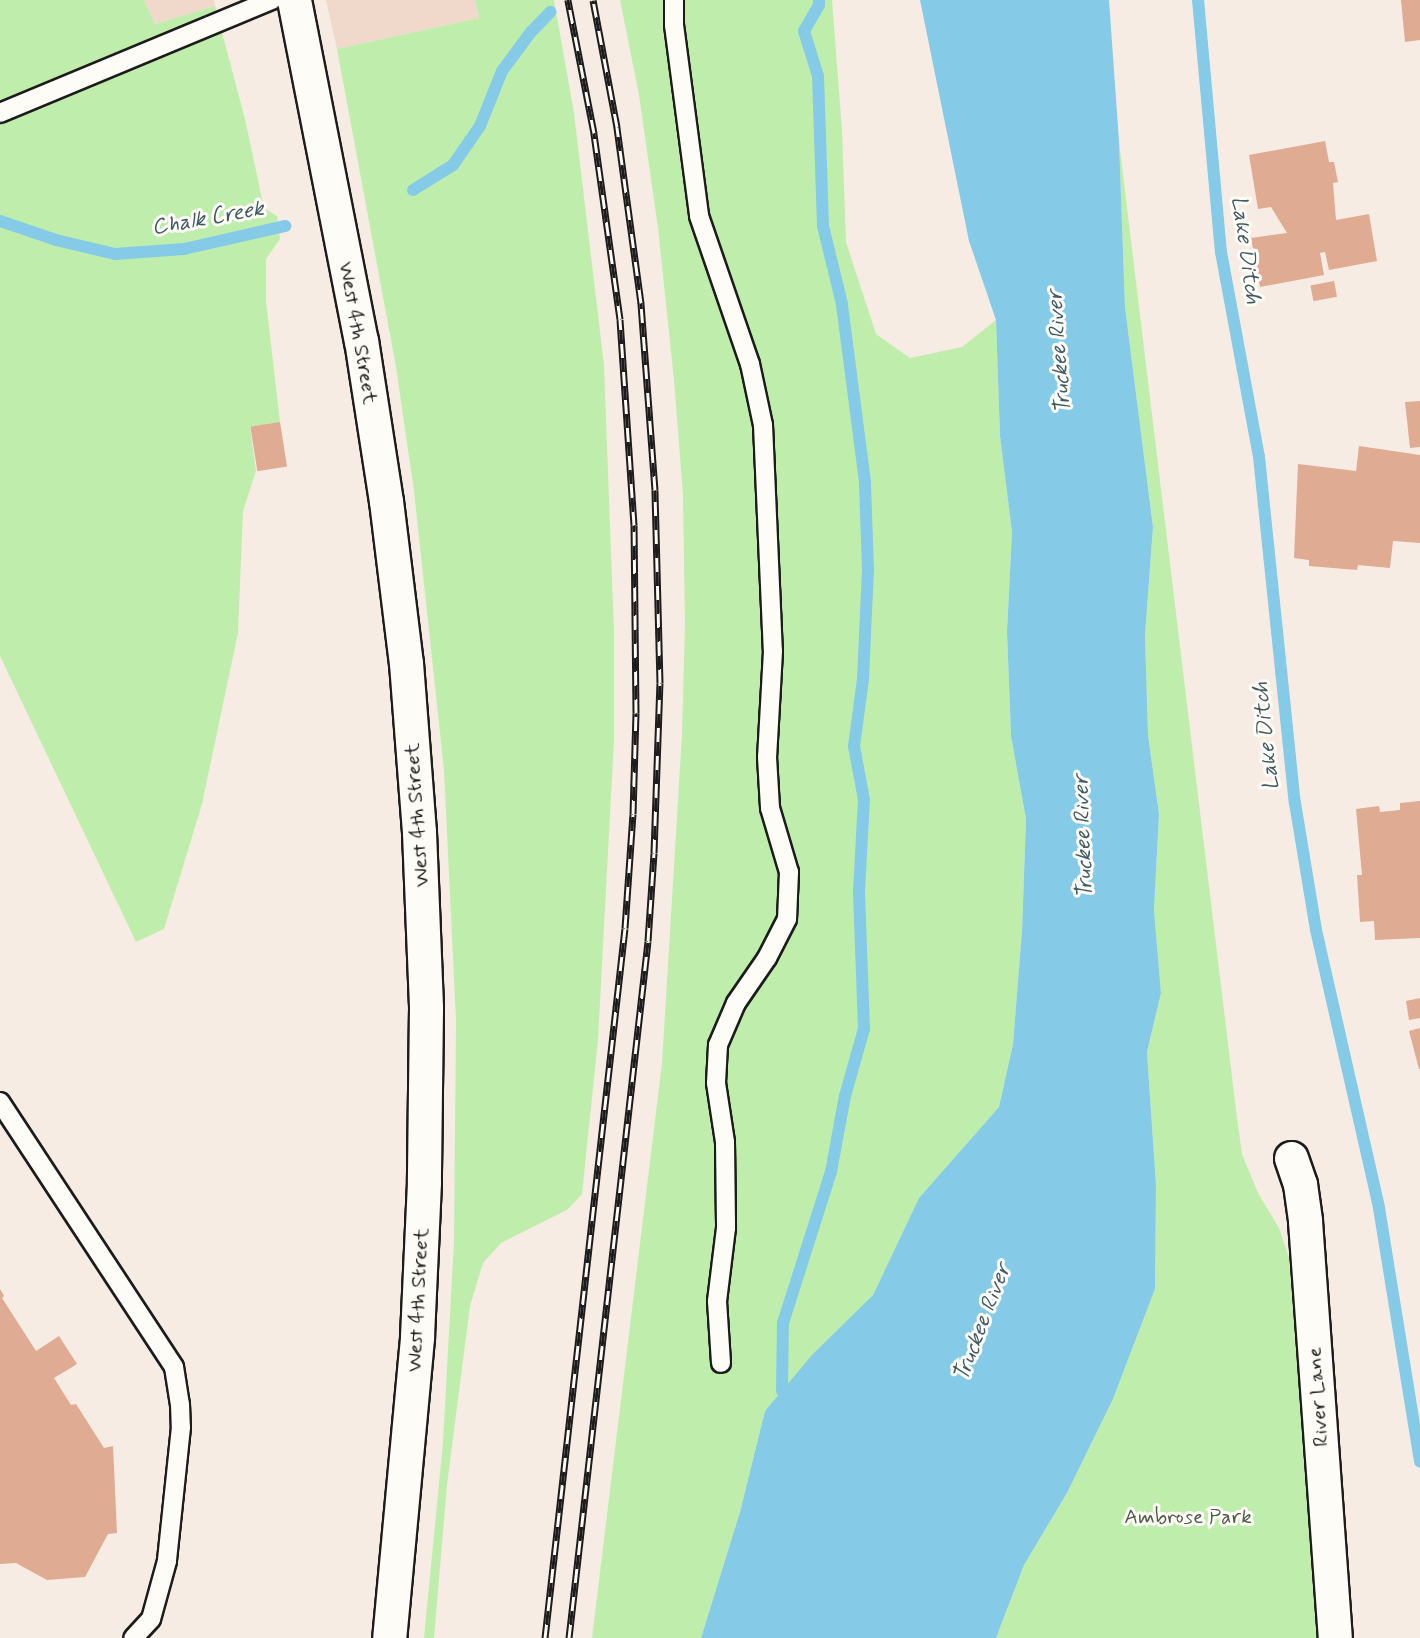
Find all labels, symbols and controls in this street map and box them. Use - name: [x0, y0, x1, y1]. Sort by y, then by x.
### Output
- water label: Chalk Creek: [149, 196, 267, 242]
- water label: Lake Ditch: [1225, 197, 1265, 303]
- street label: West 4th Street: [333, 260, 383, 406]
- water label: Truckee River: [1043, 289, 1077, 415]
- water label: Lake Ditch: [1248, 683, 1286, 789]
- street label: West 4th Street: [399, 742, 435, 888]
- water label: Truckee River: [1069, 775, 1099, 899]
- street label: West 4th Street: [402, 1227, 434, 1373]
- water label: Truckee River: [949, 1261, 1017, 1385]
- street label: River Lane: [1302, 1348, 1334, 1446]
- park label: Ambrose Park: [1125, 1504, 1251, 1530]

